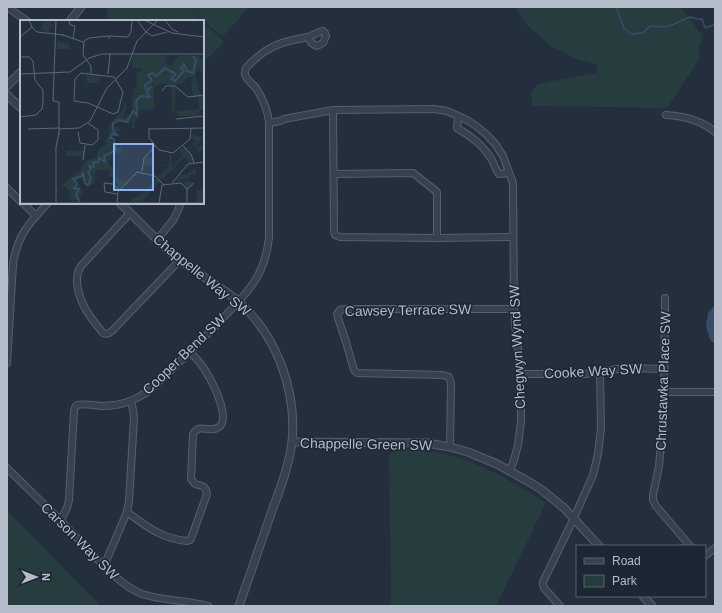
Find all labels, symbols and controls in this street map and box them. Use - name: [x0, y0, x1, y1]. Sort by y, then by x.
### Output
- inset map: [20, 20, 204, 204]
- street label: Chappelle Way SW: [150, 231, 255, 320]
- street label: Chegwyn Wynd SW: [506, 284, 528, 410]
- street label: Cawsey Terrace SW: [345, 301, 472, 319]
- street label: Cooper Bend SW: [139, 310, 229, 398]
- street label: Chrustawka Place SW: [653, 310, 673, 451]
- street label: Cooke Way SW: [544, 360, 643, 382]
- street label: Chappelle Green SW: [300, 435, 433, 453]
- street label: Carson Way SW: [38, 499, 123, 584]
- legend: [576, 545, 706, 597]
- text: Road: [612, 554, 641, 568]
- north arrow: [16, 557, 56, 597]
- text: N: [40, 573, 52, 581]
- text: Park: [612, 574, 638, 588]

